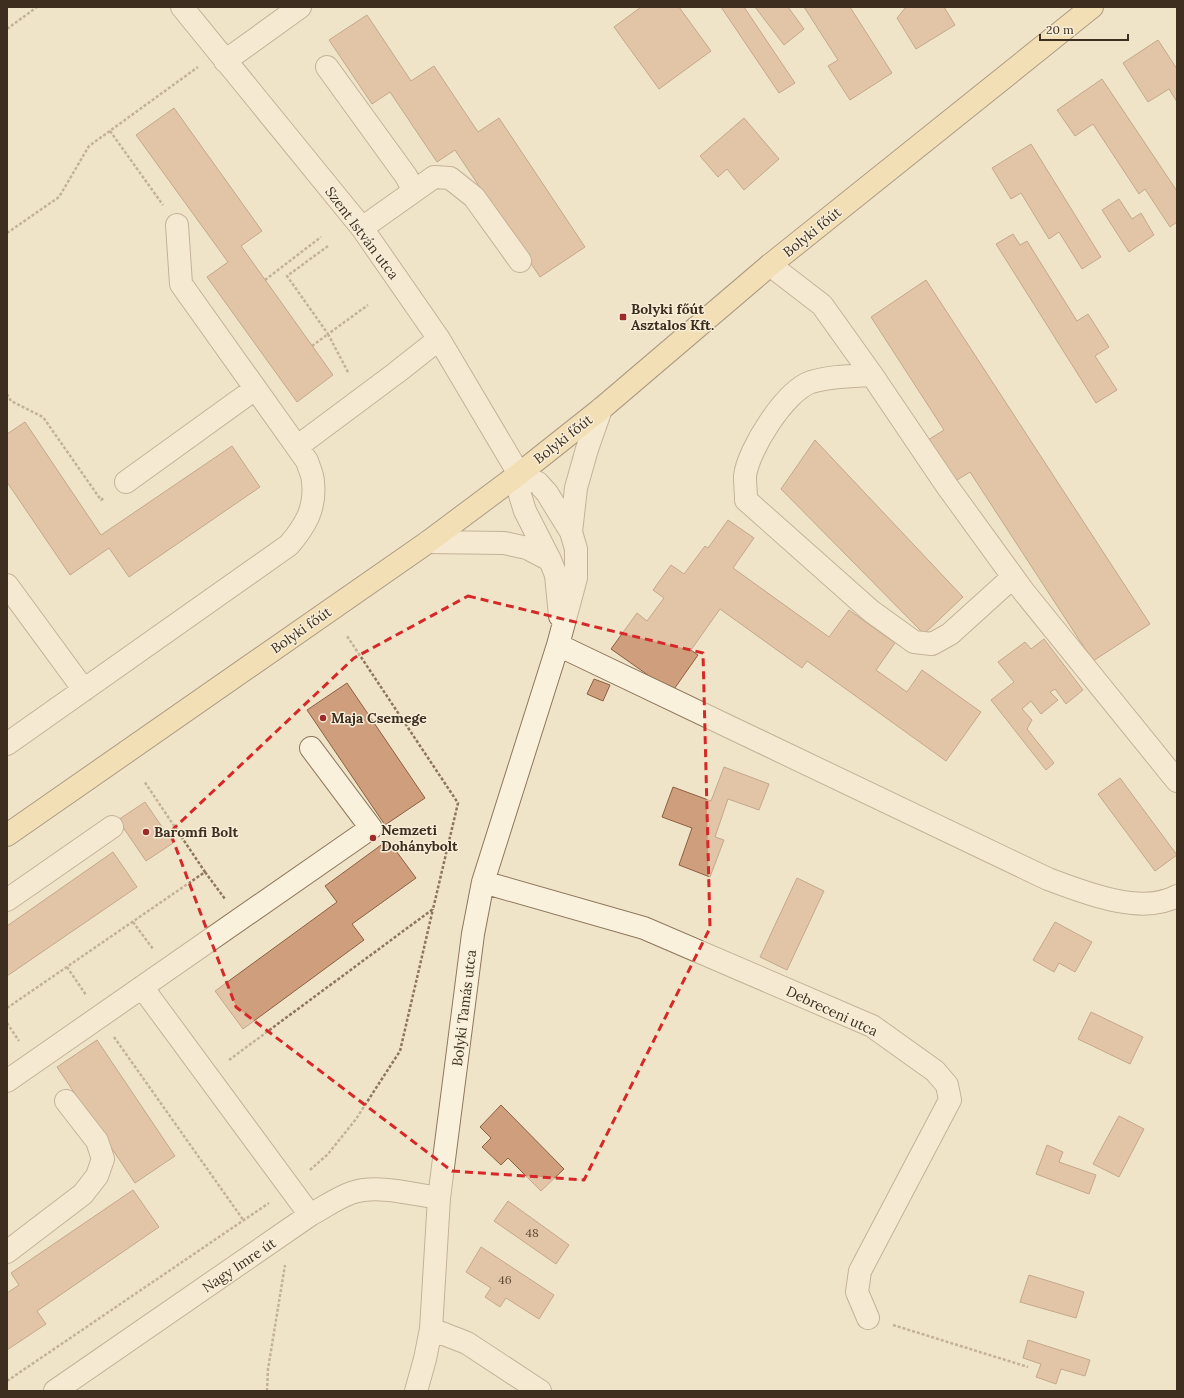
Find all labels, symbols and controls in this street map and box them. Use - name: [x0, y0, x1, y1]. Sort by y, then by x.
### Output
- scale bar: [1040, 16, 1128, 42]
- text: 20 m: [1046, 22, 1074, 37]
- street label: Szent István utca: [321, 183, 403, 283]
- street label: Bolyki főút: [779, 203, 845, 261]
- place label: Bolyki főút Asztalos Kft.: [631, 300, 714, 334]
- marker: Bolyki főút Asztalos Kft.: [618, 312, 628, 322]
- street label: Bolyki főút: [530, 410, 596, 468]
- street label: Bolyki főút: [267, 602, 335, 657]
- place label: Maja Csemege: [331, 709, 427, 727]
- marker: Maja Csemege: [318, 713, 328, 723]
- place label: Nemzeti Dohánybolt: [381, 821, 458, 855]
- place label: Baromfi Bolt: [154, 823, 238, 841]
- marker: Baromfi Bolt: [141, 827, 151, 837]
- marker: Nemzeti Dohánybolt: [368, 833, 378, 843]
- street label: Bolyki Tamás utca: [448, 949, 480, 1067]
- street label: Debreceni utca: [783, 982, 881, 1040]
- house number: 48: [525, 1225, 539, 1240]
- street label: Nagy Imre út: [199, 1233, 280, 1296]
- house number: 46: [498, 1272, 512, 1287]

